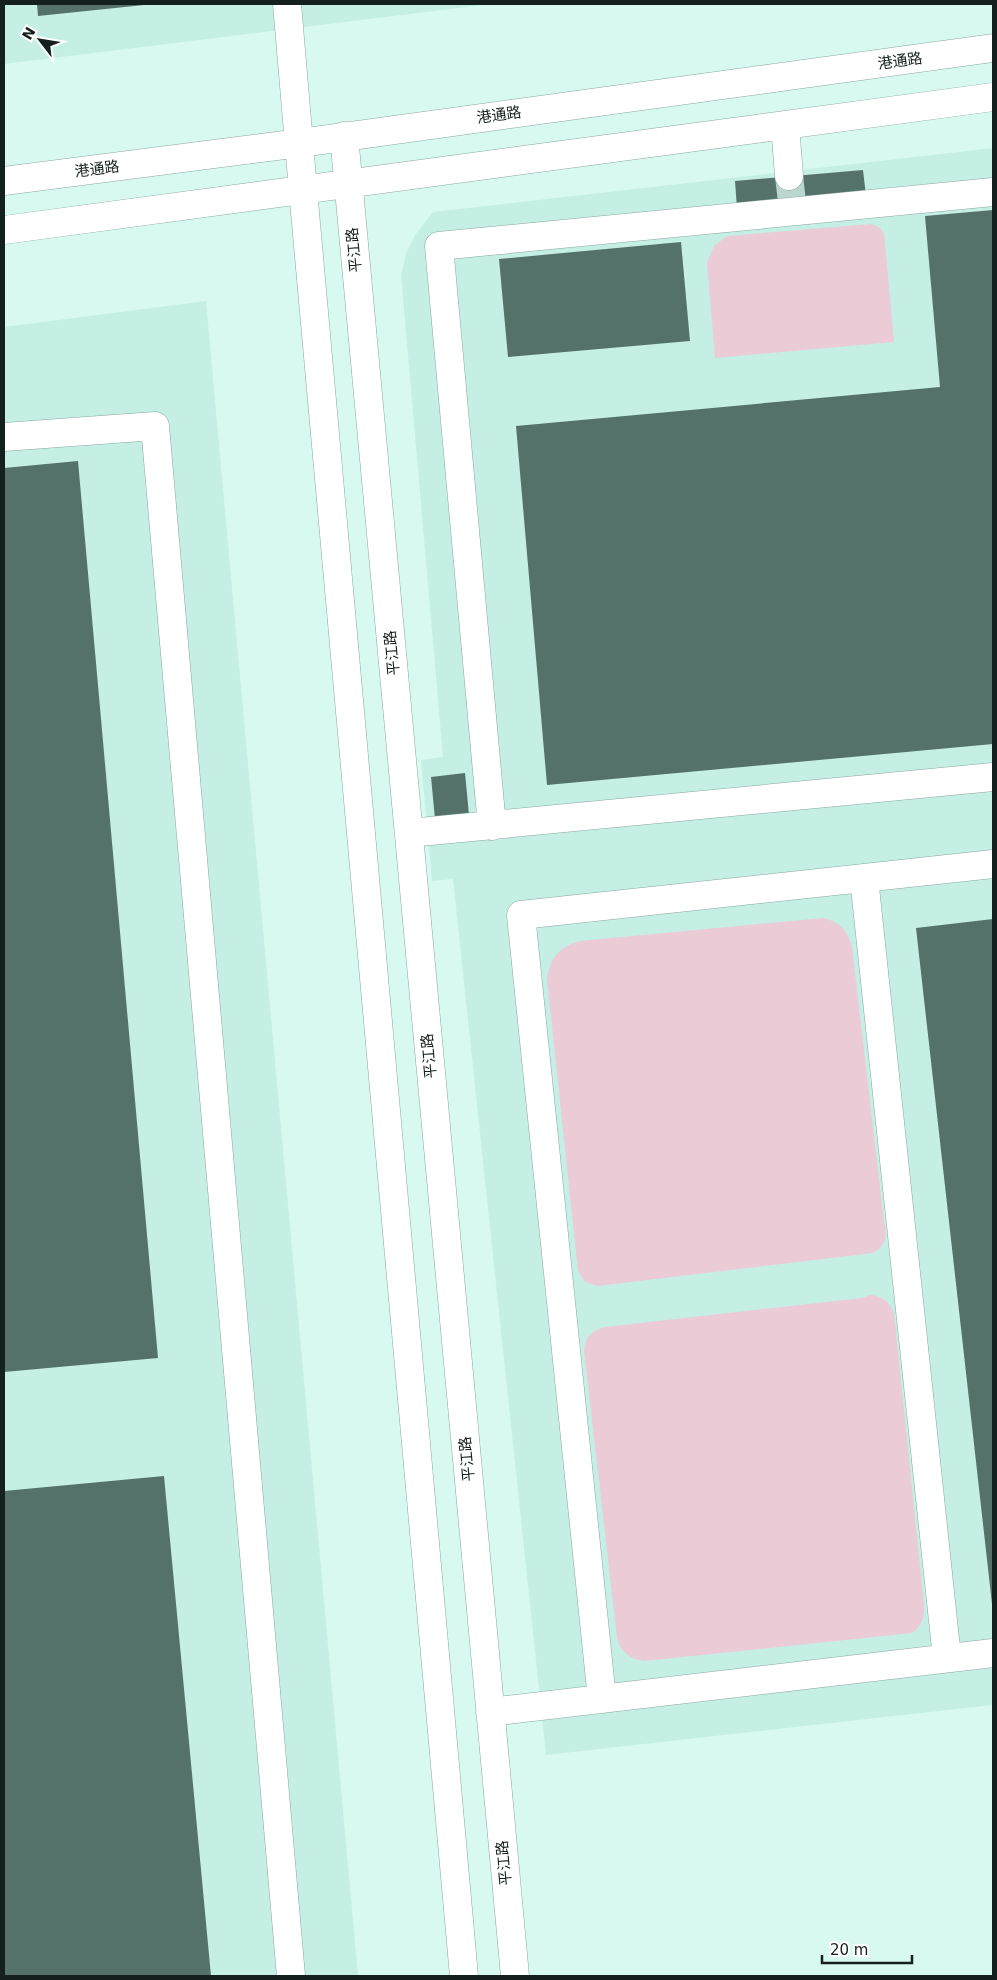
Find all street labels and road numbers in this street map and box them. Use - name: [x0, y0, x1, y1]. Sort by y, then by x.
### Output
- street label: 港通路: [876, 49, 924, 73]
- street label: 港通路: [475, 103, 523, 127]
- street label: 港通路: [74, 157, 120, 181]
- street label: 平江路: [343, 227, 365, 273]
- street label: 平江路: [381, 630, 403, 676]
- street label: 平江路: [418, 1033, 440, 1079]
- street label: 平江路: [456, 1436, 478, 1482]
- street label: 平江路: [493, 1840, 515, 1886]

